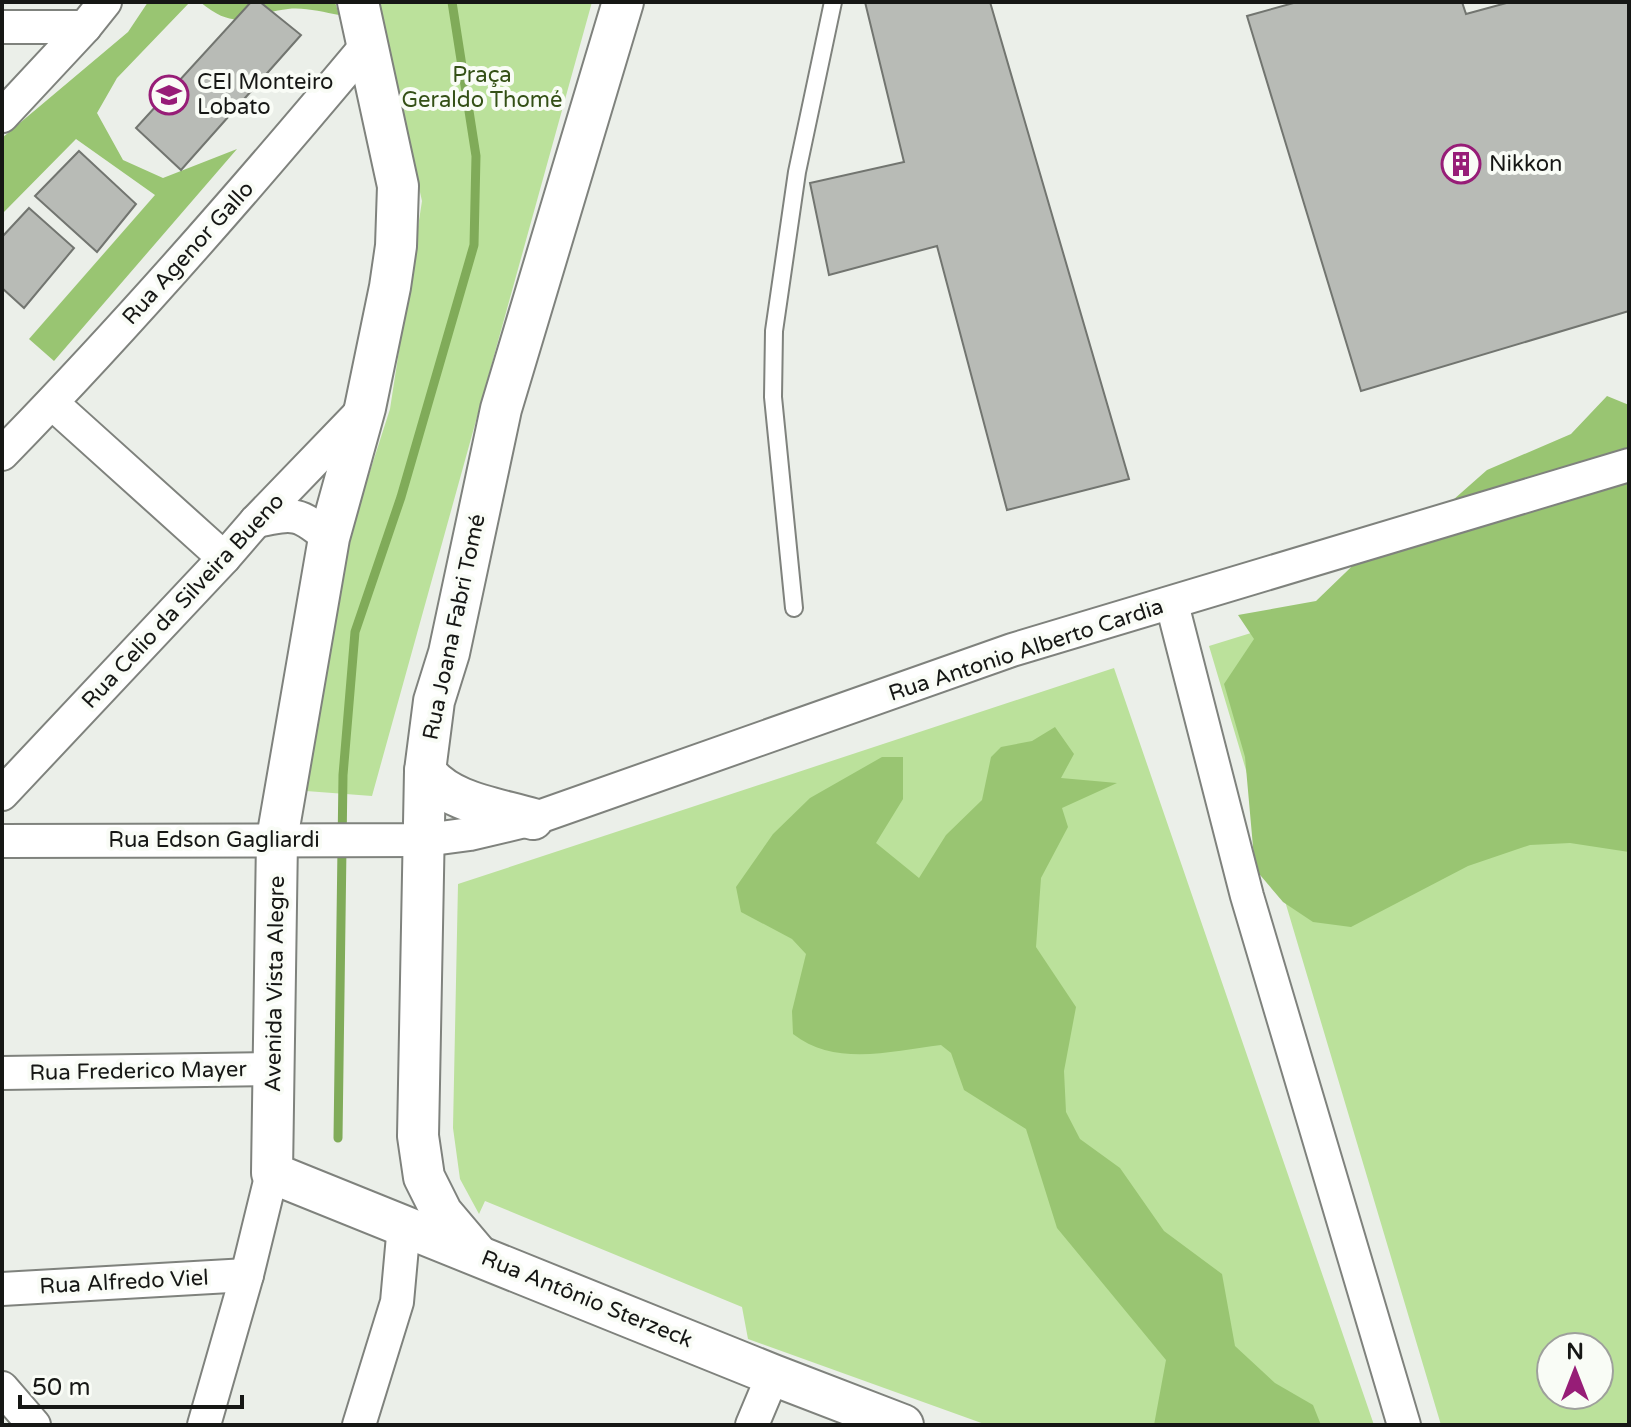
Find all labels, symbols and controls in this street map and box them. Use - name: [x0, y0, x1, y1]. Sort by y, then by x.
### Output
- park label: Praça Geraldo Thomé: [401, 62, 563, 113]
- place label: CEI Monteiro Lobato: [197, 69, 333, 120]
- school or university icon: CEI Monteiro Lobato: [148, 74, 190, 116]
- building icon: Nikkon: [1440, 143, 1482, 185]
- place label: Nikkon: [1489, 151, 1562, 177]
- street label: Rua Agenor Gallo: [117, 176, 259, 330]
- street label: Rua Celio da Silveira Bueno: [76, 488, 290, 714]
- street label: Rua Joana Fabri Tomé: [417, 512, 491, 742]
- street label: Rua Antonio Alberto Cardia: [885, 593, 1167, 707]
- street label: Rua Edson Gagliardi: [108, 827, 320, 853]
- street label: Avenida Vista Alegre: [260, 876, 290, 1092]
- street label: Rua Frederico Mayer: [29, 1056, 247, 1086]
- street label: Rua Antônio Sterzeck: [478, 1245, 696, 1353]
- street label: Rua Alfredo Viel: [39, 1265, 209, 1299]
- north arrow: [1535, 1331, 1615, 1411]
- text: N: [1566, 1339, 1584, 1365]
- scale bar: [20, 1359, 242, 1409]
- text: 50 m: [32, 1373, 90, 1402]

